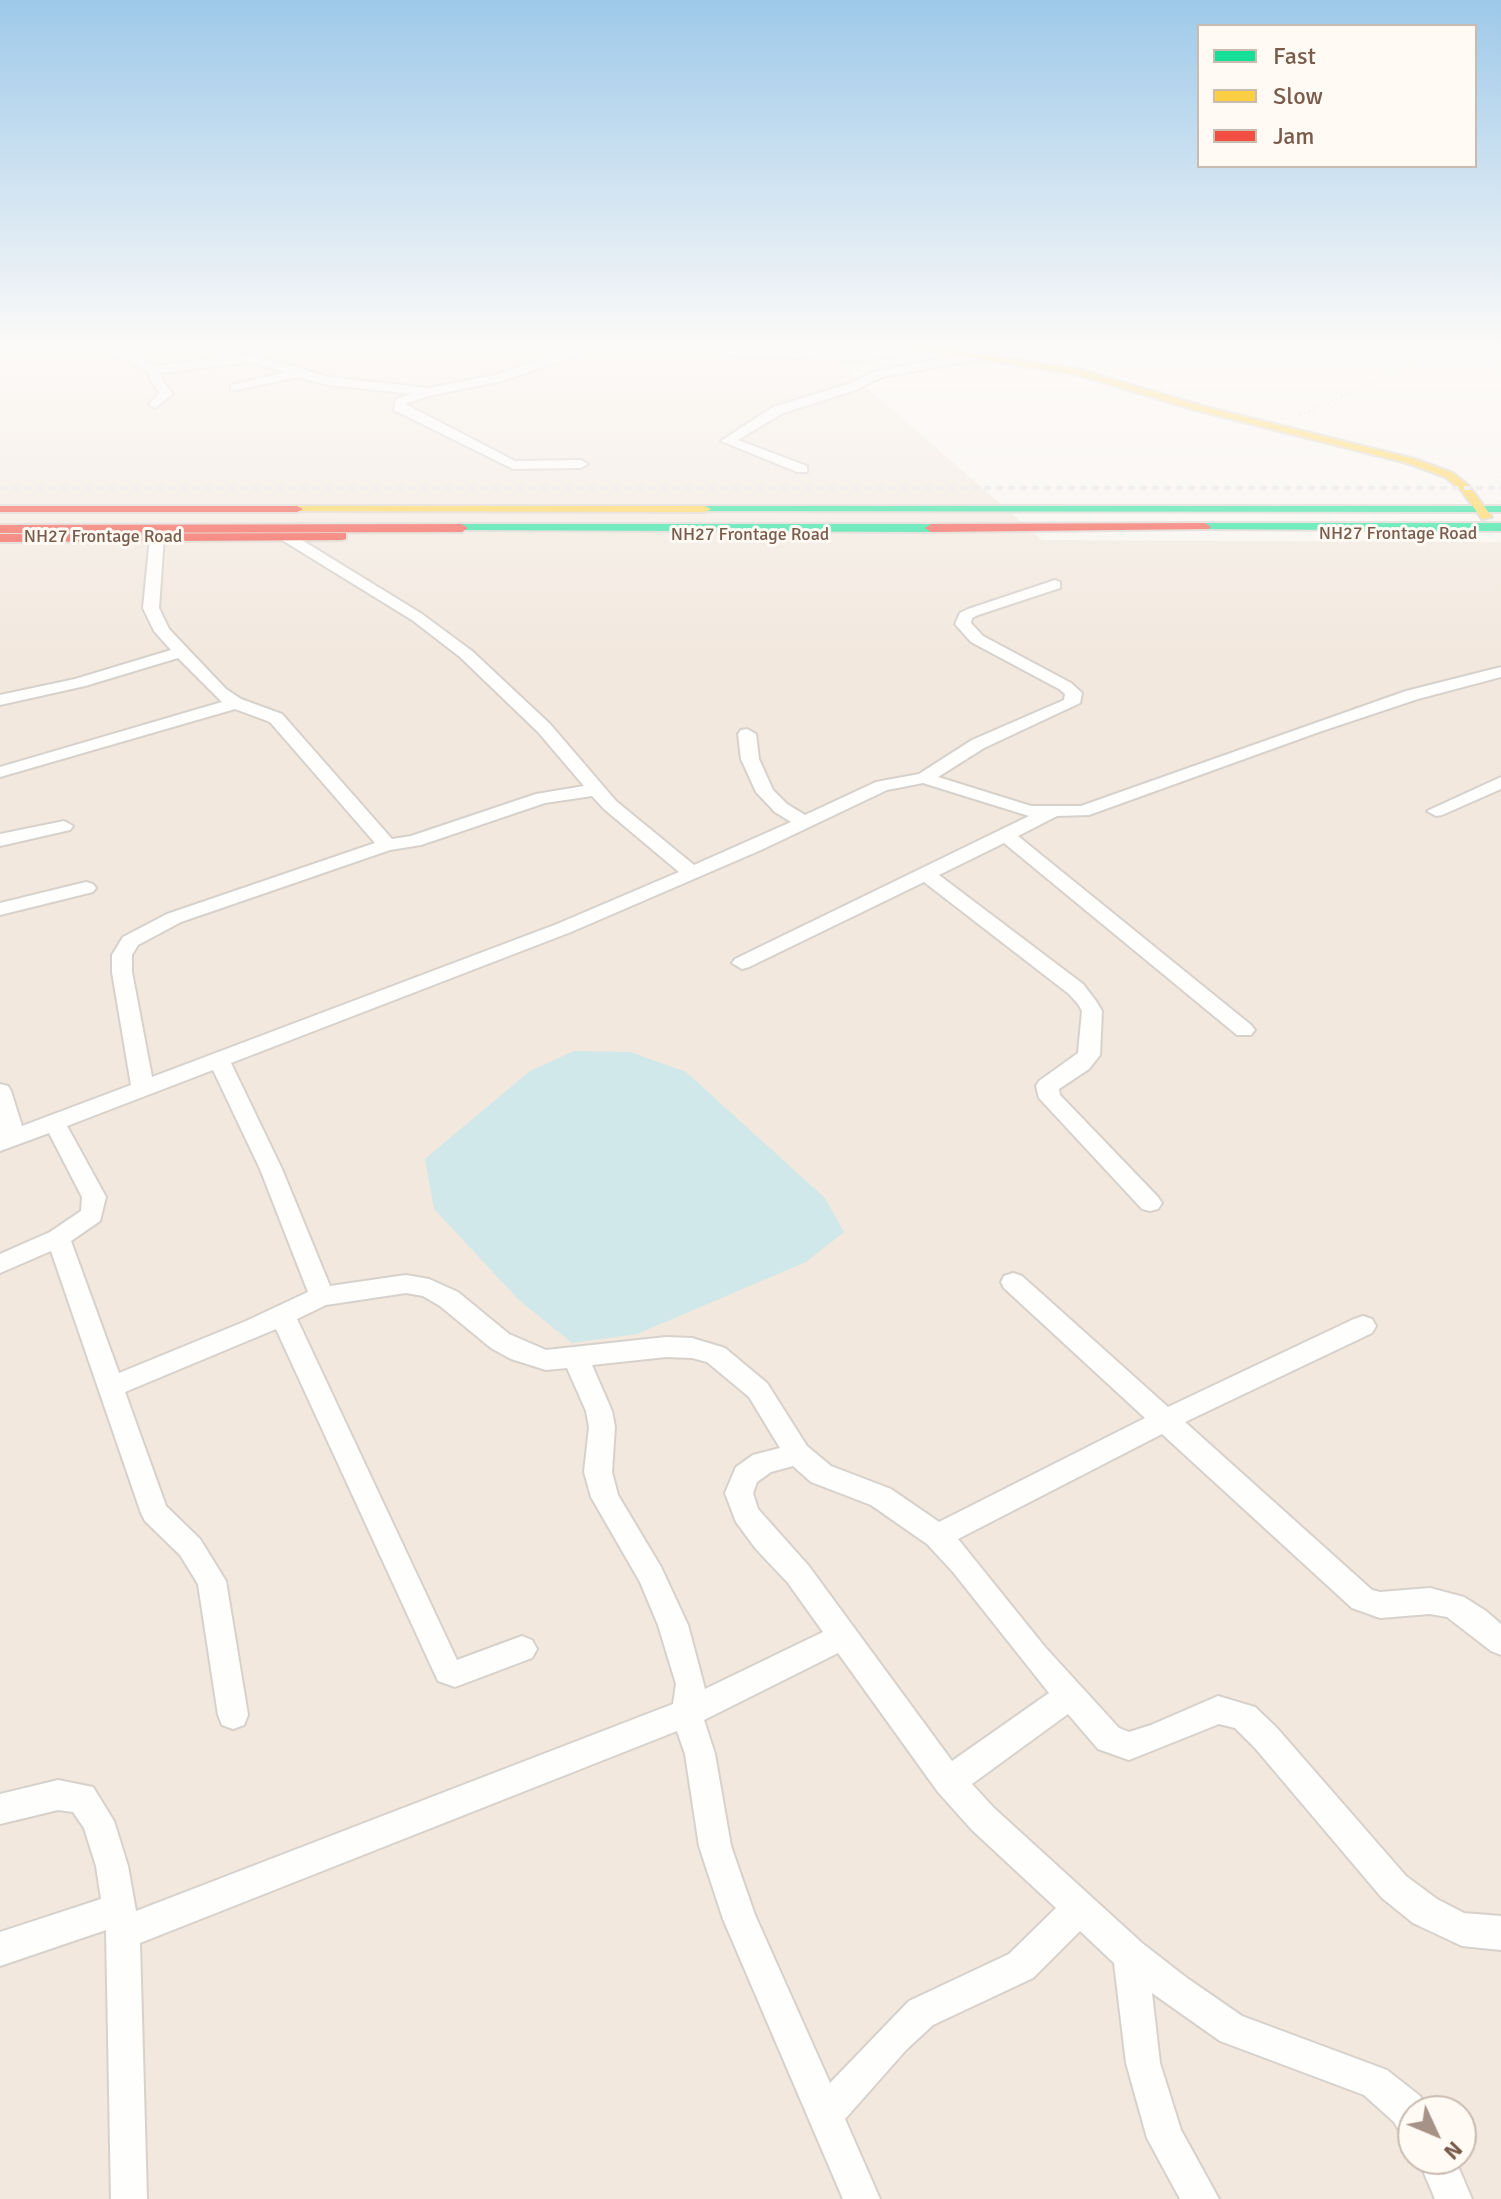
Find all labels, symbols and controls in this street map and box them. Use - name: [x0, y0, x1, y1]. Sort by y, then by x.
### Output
- legend: [1197, 24, 1477, 168]
- text: Fast: [1273, 41, 1316, 71]
- text: Slow: [1273, 81, 1323, 111]
- text: Jam: [1273, 121, 1314, 151]
- street label: NH27 Frontage Road: [1319, 523, 1477, 545]
- street label: NH27 Frontage Road: [671, 524, 829, 546]
- street label: NH27 Frontage Road: [24, 526, 182, 548]
- north arrow: [1397, 2095, 1477, 2175]
- text: N: [1438, 2136, 1468, 2166]

